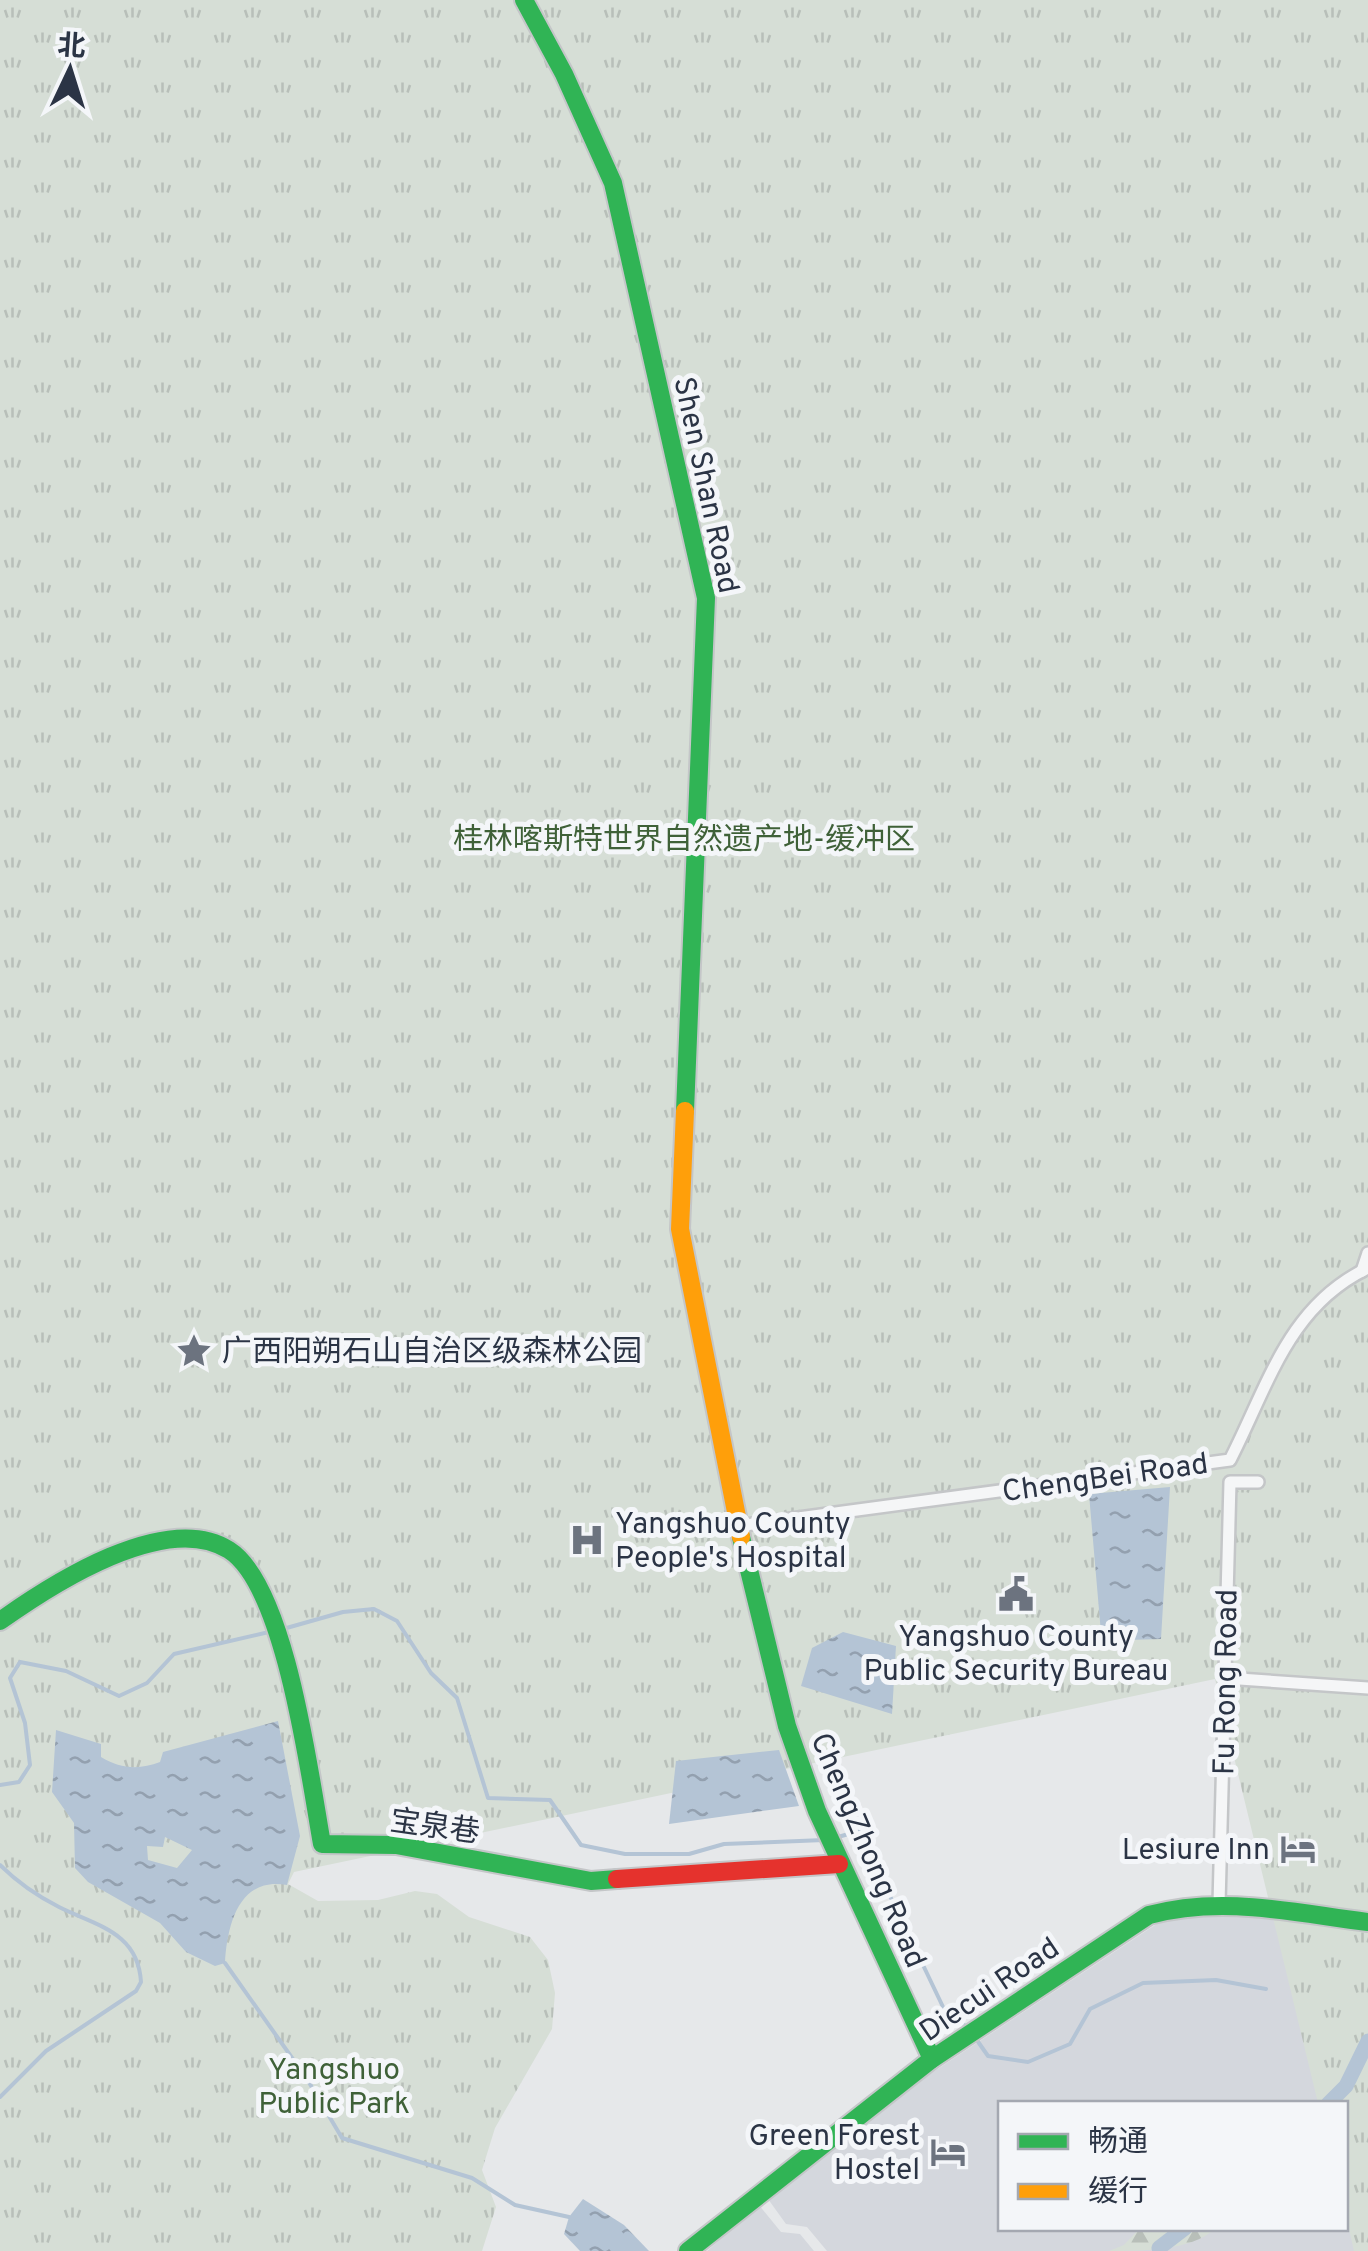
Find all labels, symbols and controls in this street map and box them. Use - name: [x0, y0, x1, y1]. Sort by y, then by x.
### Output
- north arrow: [20, 20, 120, 120]
- text: 北: [56, 29, 87, 67]
- street label: Shen Shan Road: [664, 374, 746, 597]
- park label: 桂林喀斯特世界自然遗产地-缓冲区: [453, 823, 915, 860]
- place icon: 广西阳朔石山自治区级森林公园: [175, 1332, 213, 1370]
- place label: 广西阳朔石山自治区级森林公园: [222, 1335, 642, 1372]
- street label: ChengBei Road: [1000, 1447, 1211, 1512]
- place label: Yangshuo County People's Hospital: [615, 1507, 851, 1578]
- hospital icon: Yangshuo County People's Hospital: [568, 1521, 606, 1559]
- public building icon: Yangshuo County Public Security Bureau: [997, 1575, 1035, 1613]
- street label: Fu Rong Road: [1207, 1589, 1248, 1775]
- place label: Yangshuo County Public Security Bureau: [864, 1620, 1168, 1691]
- street label: ChengZhong Road: [801, 1728, 933, 1974]
- street label: 宝泉巷: [388, 1804, 482, 1853]
- hotel icon: Lesiure Inn: [1279, 1830, 1317, 1868]
- place label: Lesiure Inn: [1122, 1833, 1270, 1870]
- street label: Diecui Road: [914, 1931, 1067, 2051]
- park label: Yangshuo Public Park: [258, 2053, 410, 2124]
- legend: [998, 2101, 1348, 2231]
- place label: Green Forest Hostel: [748, 2119, 920, 2190]
- text: 畅通: [1088, 2125, 1148, 2162]
- hotel icon: Green Forest Hostel: [929, 2133, 967, 2171]
- text: 缓行: [1088, 2175, 1148, 2212]

